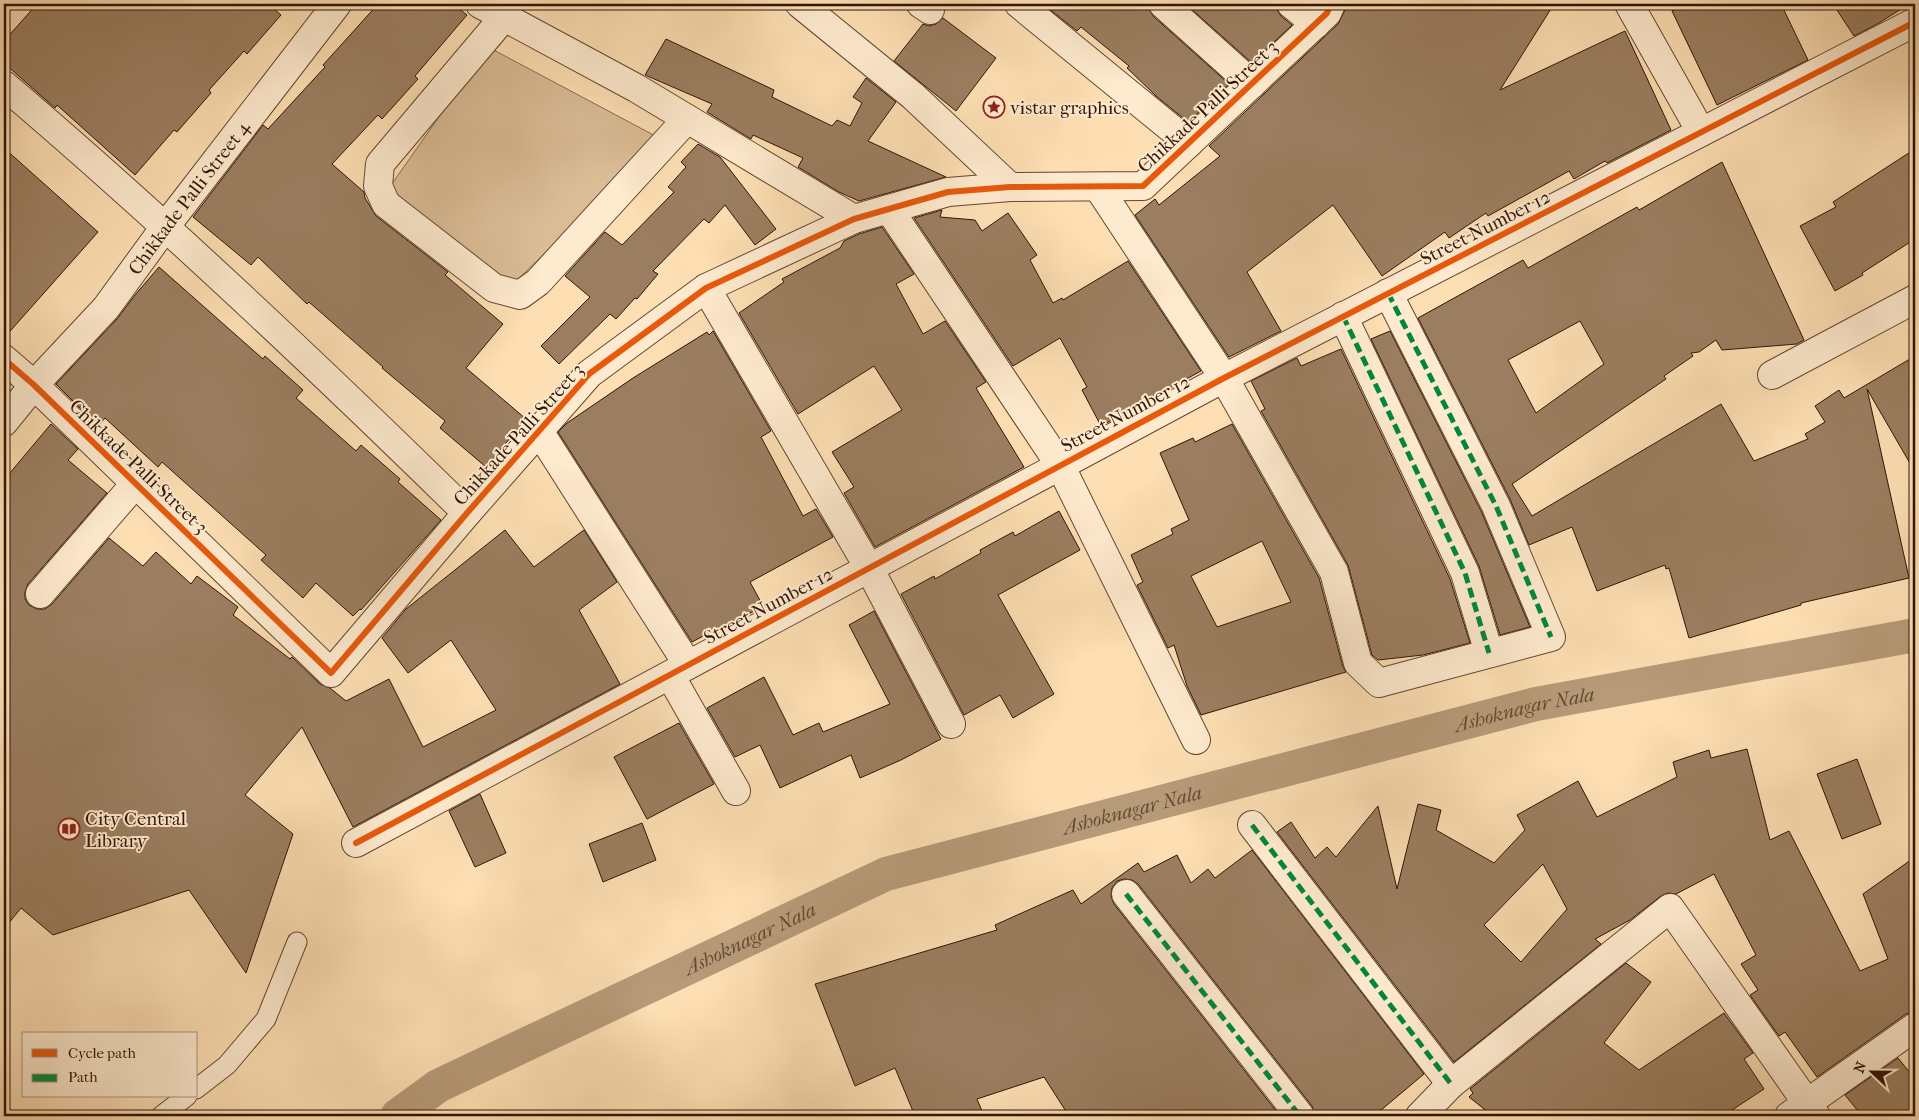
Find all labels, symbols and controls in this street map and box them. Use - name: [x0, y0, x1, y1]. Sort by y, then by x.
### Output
- street label: Chikkade Palli Street 3: [1133, 36, 1282, 177]
- place icon: vistar graphics: [982, 95, 1006, 119]
- place label: vistar graphics: [1010, 97, 1129, 119]
- street label: Chikkade Palli Street 4: [124, 116, 255, 279]
- street label: Street Number 12: [1417, 186, 1554, 270]
- street label: Chikkade Palli Street 3: [449, 359, 588, 510]
- street label: Street Number 12: [1057, 371, 1194, 457]
- street label: Chikkade Palli Street 3: [65, 395, 212, 538]
- street label: Street Number 12: [700, 563, 837, 649]
- water label: Ashoknagar Nala: [1449, 683, 1596, 738]
- water label: Ashoknagar Nala: [1058, 781, 1204, 840]
- place label: City Central Library: [85, 808, 186, 852]
- library icon: City Central Library: [57, 817, 81, 841]
- water label: Ashoknagar Nala: [678, 898, 820, 981]
- legend: [22, 1032, 198, 1098]
- text: Cycle path: [68, 1044, 136, 1062]
- north arrow: [1846, 1048, 1896, 1098]
- text: N: [1851, 1059, 1870, 1075]
- text: Path: [68, 1068, 98, 1086]

